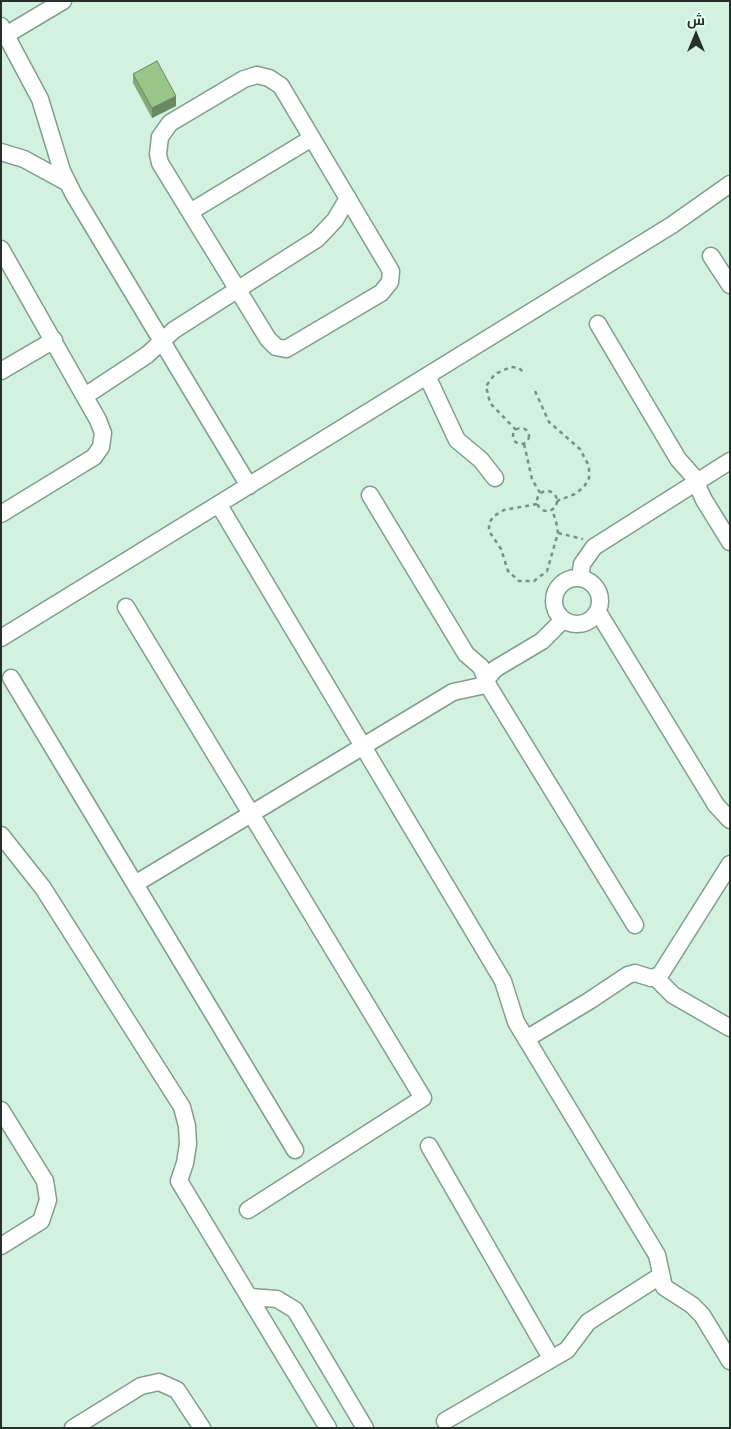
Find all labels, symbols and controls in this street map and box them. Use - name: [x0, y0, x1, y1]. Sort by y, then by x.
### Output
- north arrow: [671, 10, 721, 60]
- text: ش: [687, 12, 705, 28]

